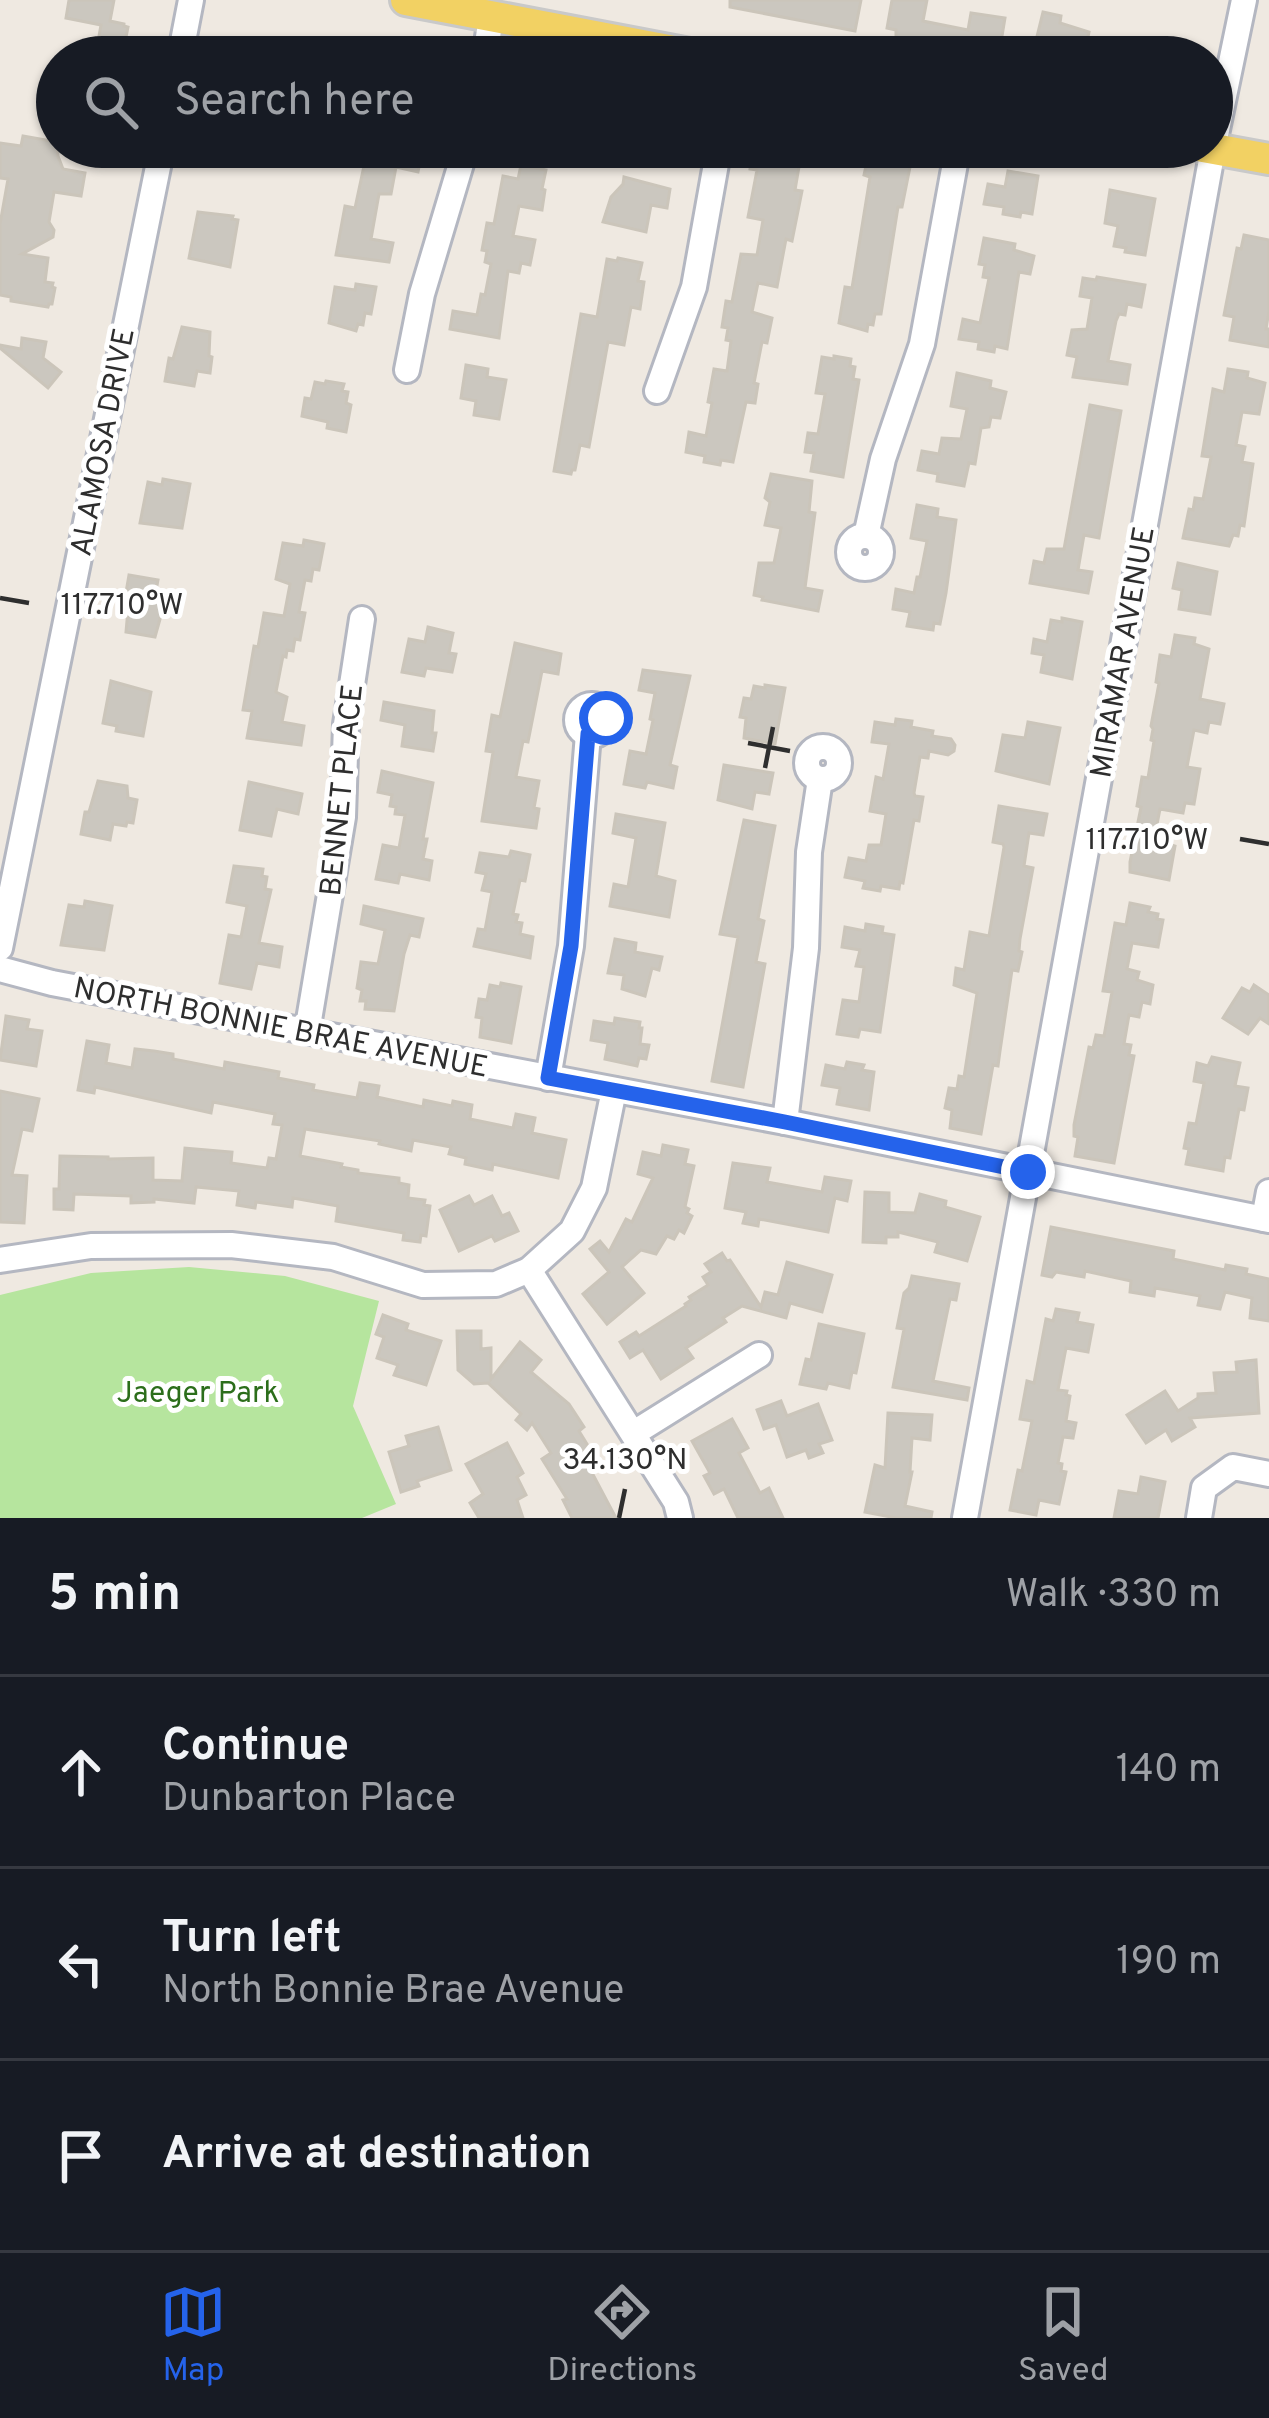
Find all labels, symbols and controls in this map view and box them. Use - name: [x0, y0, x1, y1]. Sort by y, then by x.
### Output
- search box: [36, 36, 1233, 168]
- icon: search: [78, 69, 144, 135]
- text: Search here: [174, 74, 414, 131]
- street label: ALAMOSA DRIVE: [64, 325, 145, 560]
- street label: MIRAMAR AVENUE: [1084, 524, 1165, 781]
- text: 117.710°W: [61, 588, 183, 625]
- street label: BENNET PLACE: [314, 682, 373, 898]
- route start: [579, 691, 633, 745]
- text: 117.710°W: [1086, 823, 1208, 860]
- street label: NORTH BONNIE BRAE AVENUE: [70, 971, 491, 1088]
- route end: [1001, 1145, 1055, 1199]
- park label: Jaeger Park: [116, 1376, 280, 1413]
- text: 34.130°N: [562, 1443, 688, 1480]
- text: 5 min: [48, 1564, 181, 1629]
- text: Walk · 330 m: [1006, 1572, 1221, 1621]
- text: Continue: [162, 1719, 349, 1776]
- icon: ahead: [48, 1739, 114, 1805]
- text: 140 m: [1116, 1747, 1221, 1796]
- text: Dunbarton Place: [162, 1776, 456, 1825]
- text: Turn left: [162, 1911, 341, 1968]
- icon: left: [48, 1931, 114, 1997]
- text: 190 m: [1116, 1939, 1221, 1988]
- text: North Bonnie Brae Avenue: [162, 1968, 624, 2017]
- icon: arrive: [48, 2123, 114, 2189]
- text: Arrive at destination: [162, 2127, 592, 2184]
- tab: Map: [160, 2279, 226, 2393]
- tab: Directions: [547, 2279, 697, 2393]
- tab: Saved: [1018, 2279, 1109, 2393]

